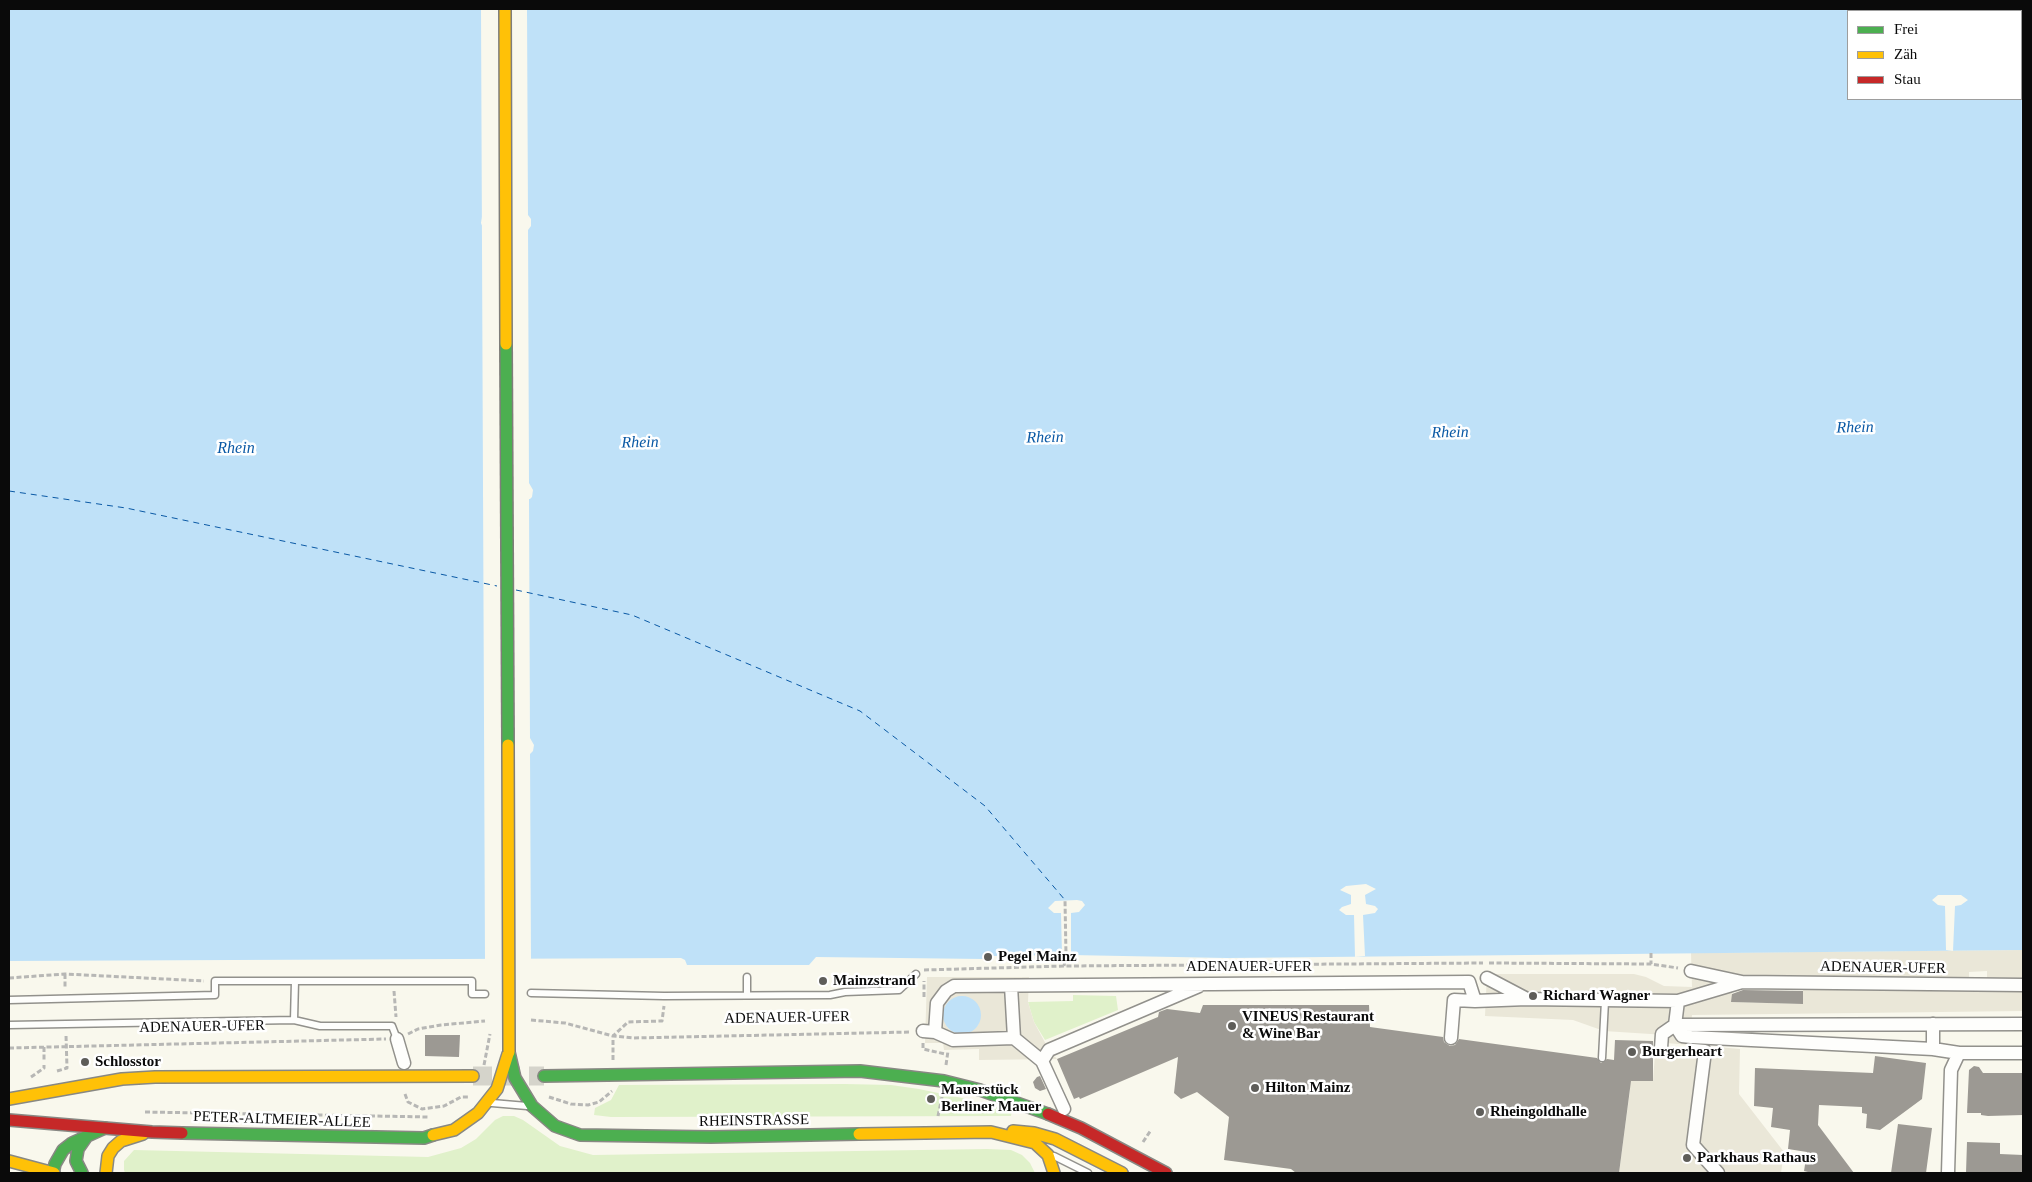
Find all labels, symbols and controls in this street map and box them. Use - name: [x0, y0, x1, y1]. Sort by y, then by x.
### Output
- legend: [1847, 10, 2022, 100]
- text: Frei: [1894, 21, 1918, 37]
- text: Zäh: [1894, 46, 1917, 62]
- text: Stau: [1894, 71, 1921, 87]
- water label: Rhein: [1836, 418, 1874, 438]
- water label: Rhein: [1431, 423, 1469, 443]
- water label: Rhein: [1026, 428, 1064, 448]
- water label: Rhein: [621, 433, 659, 453]
- water label: Rhein: [217, 439, 255, 459]
- place label: Pegel Mainz: [998, 948, 1077, 966]
- marker: Pegel Mainz: [982, 951, 994, 963]
- street label: ADENAUER-UFER: [1186, 958, 1312, 976]
- street label: ADENAUER-UFER: [1820, 958, 1946, 978]
- place label: Mainzstrand: [833, 972, 916, 990]
- marker: Mainzstrand: [817, 975, 829, 987]
- place label: Richard Wagner: [1543, 987, 1650, 1005]
- marker: Richard Wagner: [1527, 990, 1539, 1002]
- street label: ADENAUER-UFER: [724, 1008, 850, 1028]
- place label: VINEUS Restaurant & Wine Bar: [1242, 1008, 1374, 1043]
- street label: ADENAUER-UFER: [139, 1017, 265, 1037]
- marker: VINEUS Restaurant & Wine Bar: [1226, 1020, 1238, 1032]
- place label: Burgerheart: [1642, 1043, 1722, 1061]
- marker: Burgerheart: [1626, 1046, 1638, 1058]
- place label: Schlosstor: [95, 1053, 161, 1071]
- marker: Schlosstor: [79, 1056, 91, 1068]
- place label: Hilton Mainz: [1265, 1079, 1350, 1097]
- place label: Mauerstück Berliner Mauer: [941, 1081, 1041, 1116]
- marker: Hilton Mainz: [1249, 1082, 1261, 1094]
- marker: Mauerstück Berliner Mauer: [925, 1093, 937, 1105]
- place label: Rheingoldhalle: [1490, 1103, 1587, 1121]
- marker: Rheingoldhalle: [1474, 1106, 1486, 1118]
- street label: PETER-ALTMEIER-ALLEE: [193, 1108, 371, 1132]
- street label: RHEINSTRASSE: [699, 1111, 809, 1131]
- place label: Parkhaus Rathaus: [1697, 1149, 1816, 1167]
- marker: Parkhaus Rathaus: [1681, 1152, 1693, 1164]

